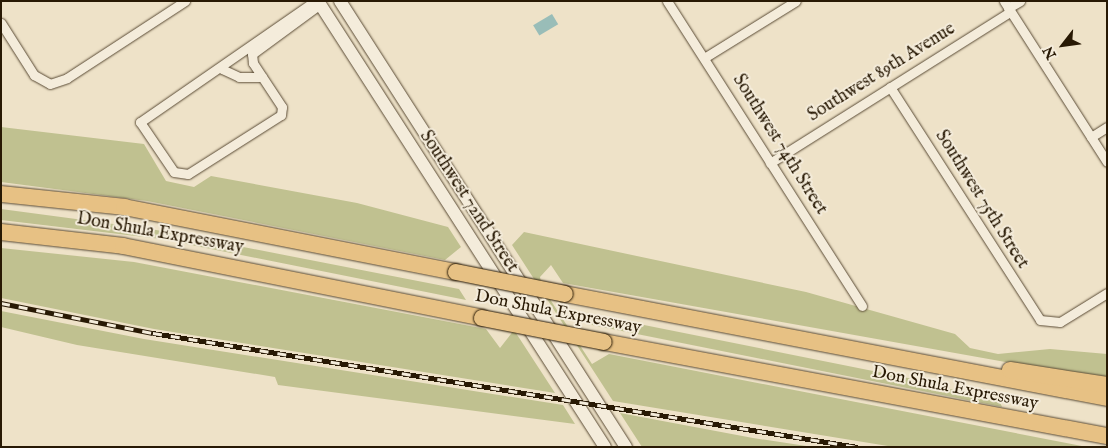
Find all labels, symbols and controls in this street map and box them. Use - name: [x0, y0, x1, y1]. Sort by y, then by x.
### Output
- street label: Southwest 89th Avenue: [804, 19, 960, 127]
- north arrow: [1038, 20, 1088, 70]
- text: N: [1039, 43, 1061, 62]
- street label: Southwest 74th Street: [727, 71, 831, 219]
- street label: Southwest 72nd Street: [414, 127, 522, 277]
- street label: Southwest 75th Street: [930, 127, 1032, 273]
- street label: Don Shula Expressway: [75, 209, 245, 259]
- street label: Don Shula Expressway: [473, 286, 643, 340]
- street label: Don Shula Expressway: [870, 362, 1040, 416]

